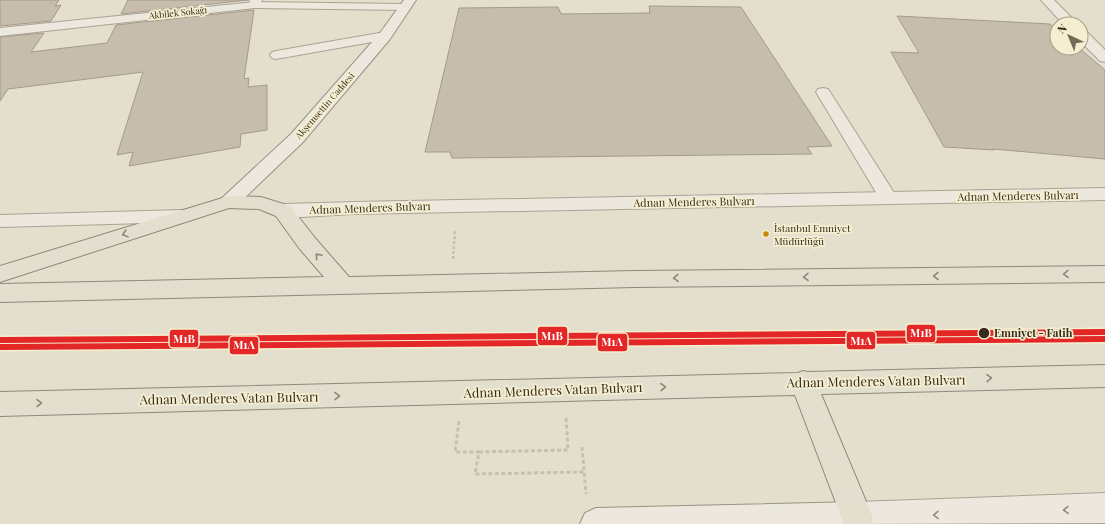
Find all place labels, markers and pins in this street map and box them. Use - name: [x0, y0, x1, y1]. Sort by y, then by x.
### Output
- place label: İstanbul Emniyet Müdürlüğü: [774, 221, 851, 248]
- marker: İstanbul Emniyet Müdürlüğü: [761, 229, 771, 239]
- place label: Emniyet - Fatih: [994, 325, 1073, 340]
- marker: Emniyet - Fatih: [977, 326, 991, 340]

